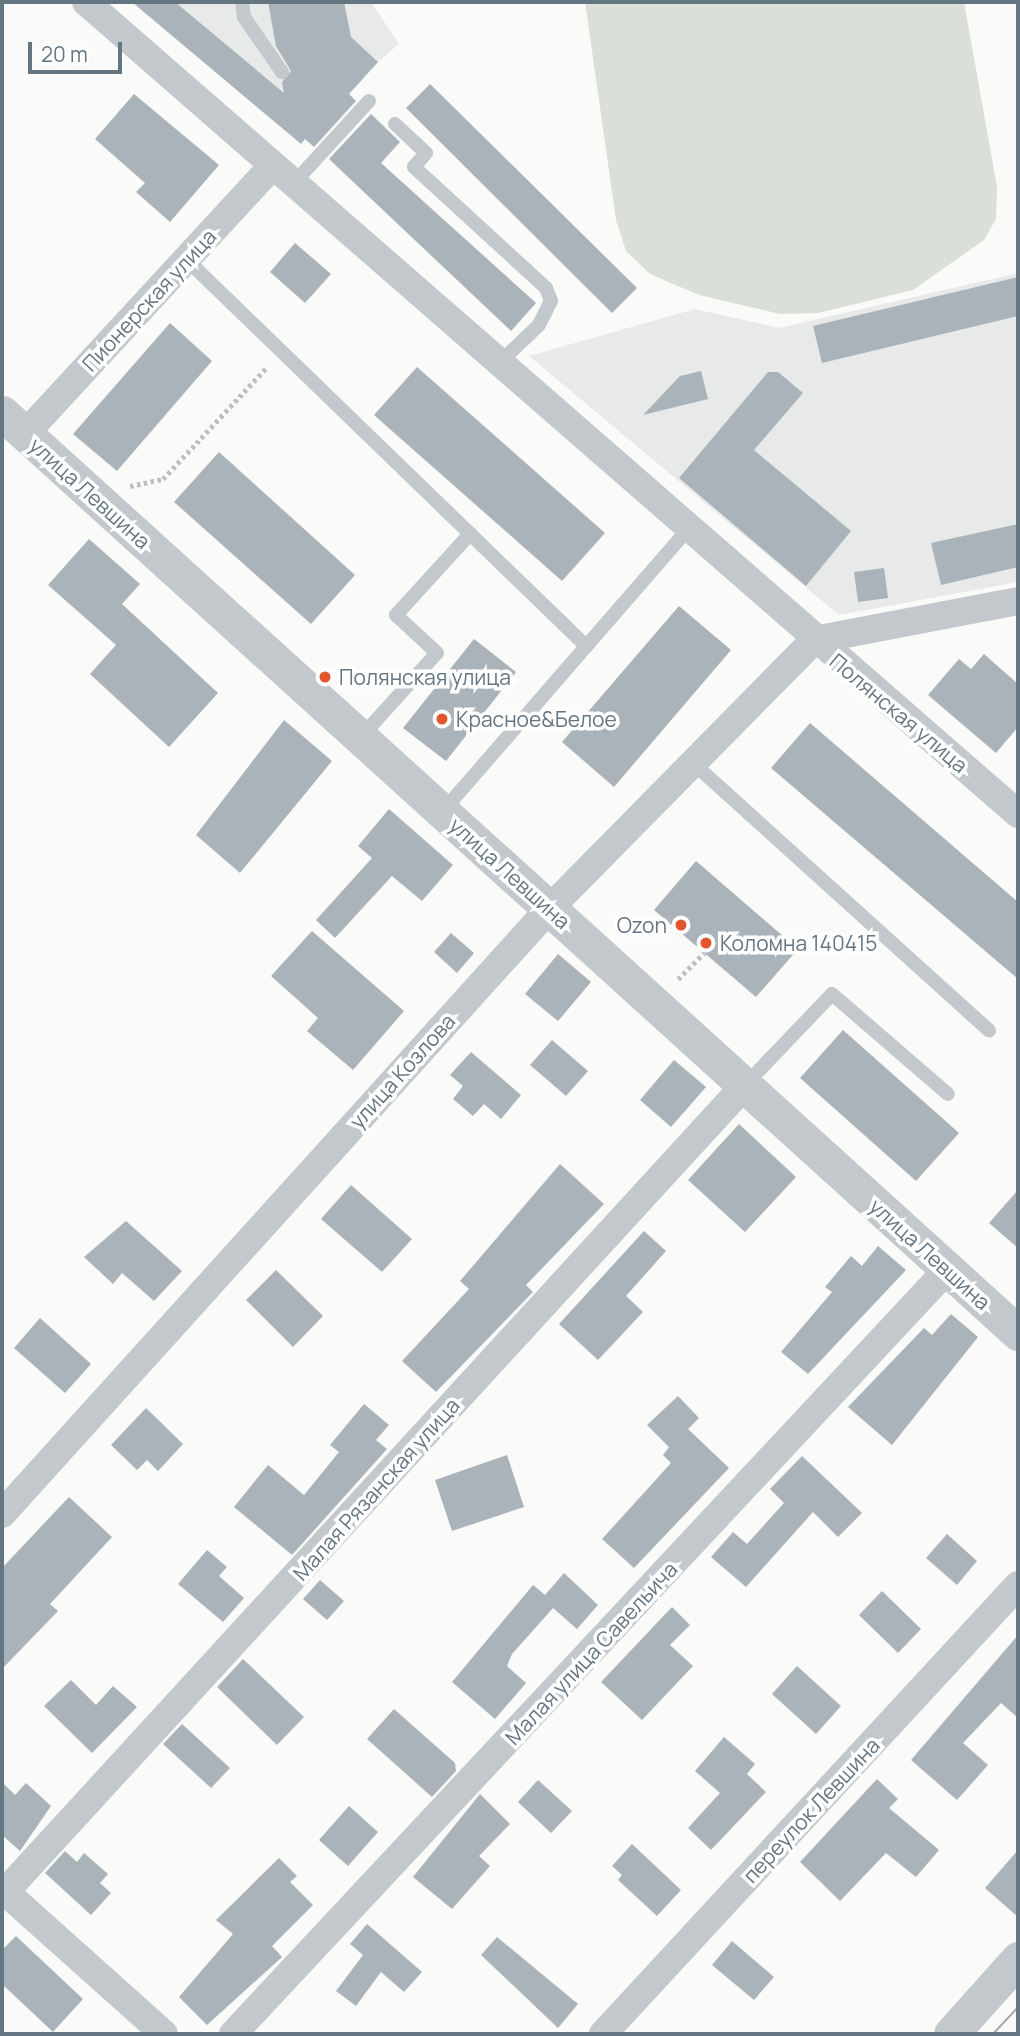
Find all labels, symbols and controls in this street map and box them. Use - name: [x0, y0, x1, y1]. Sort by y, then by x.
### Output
- scale bar: [32, 28, 126, 72]
- text: 20 m: [41, 40, 88, 68]
- street label: Пионерская улица: [77, 224, 221, 376]
- street label: улица Левшина: [24, 432, 156, 554]
- street label: Полянская улица: [825, 648, 973, 778]
- place label: Полянская улица: [339, 664, 511, 690]
- marker: Полянская улица: [317, 669, 333, 685]
- place label: Красное&Белое: [456, 706, 617, 732]
- marker: Красное&Белое: [434, 711, 450, 727]
- street label: улица Левшина: [444, 812, 576, 934]
- place label: Ozon: [617, 912, 667, 938]
- marker: Ozon: [673, 917, 689, 933]
- place label: Коломна 140415: [720, 930, 877, 956]
- marker: Коломна 140415: [698, 935, 714, 951]
- street label: улица Козлова: [344, 1009, 460, 1133]
- street label: улица Левшина: [864, 1193, 996, 1315]
- street label: Малая Рязанская улица: [287, 1393, 465, 1585]
- street label: Малая улица Савельича: [500, 1556, 682, 1750]
- street label: переулок Левшина: [737, 1732, 885, 1888]

